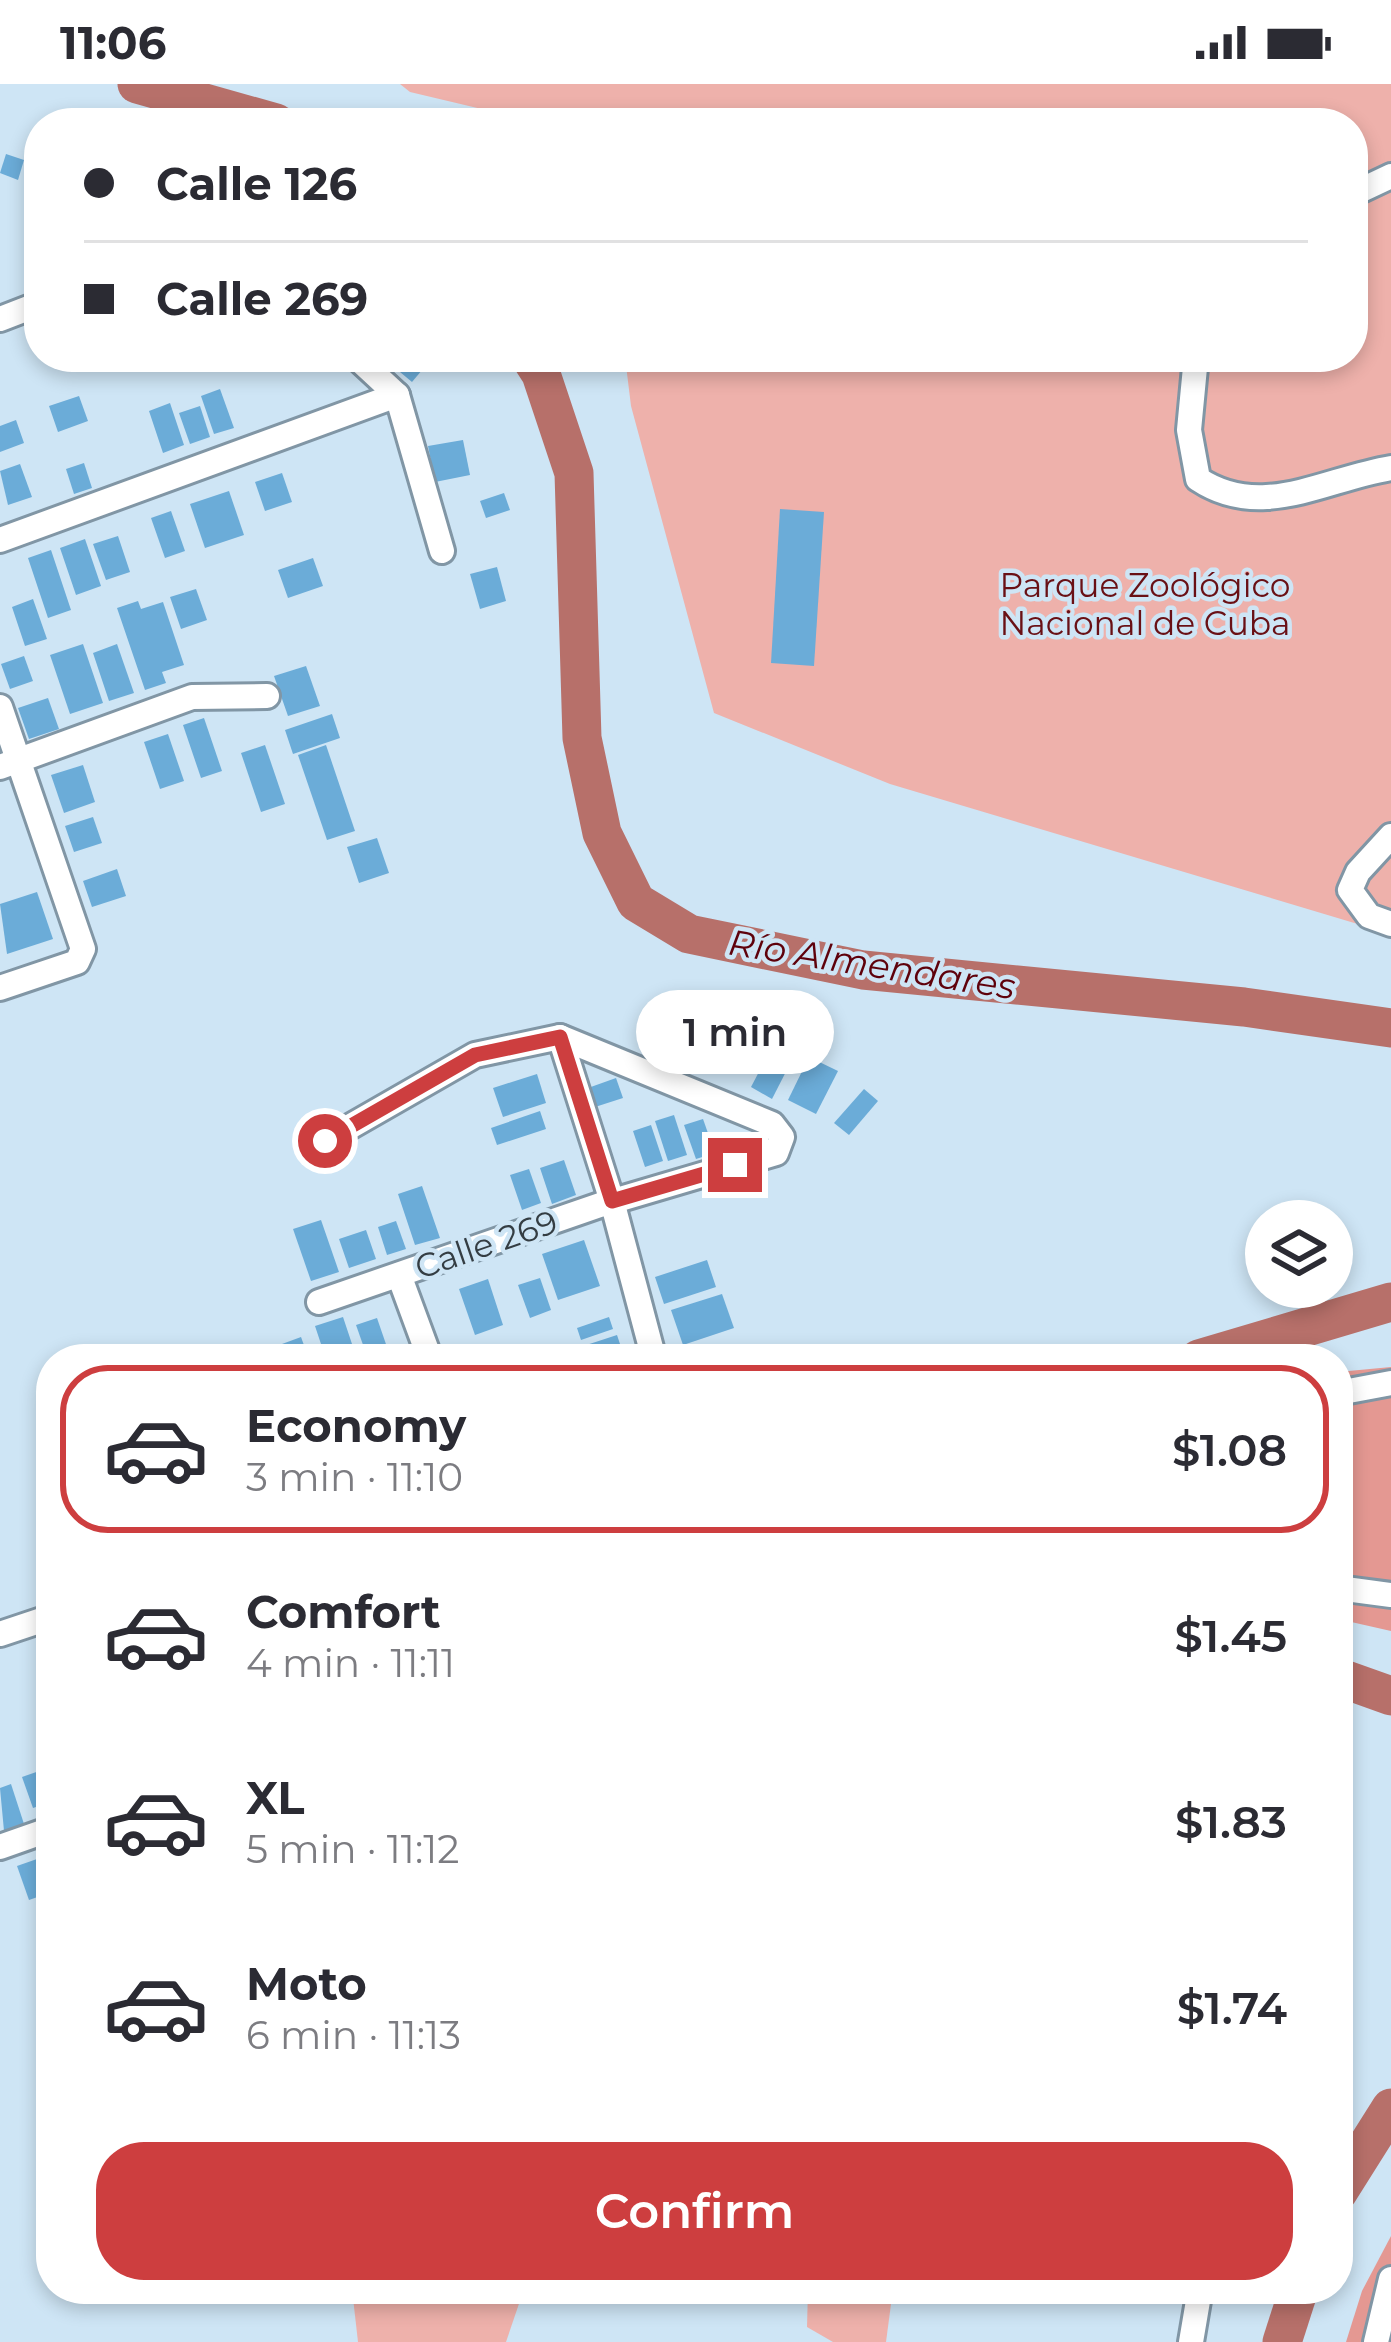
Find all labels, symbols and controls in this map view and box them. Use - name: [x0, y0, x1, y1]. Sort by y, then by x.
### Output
- text: 11:06: [60, 15, 166, 70]
- text: Calle 126: [156, 156, 357, 211]
- text: Calle 269: [156, 271, 368, 326]
- park label: Parque Zoológico Nacional de Cuba: [999, 565, 1291, 643]
- water label: Río Almendares: [726, 920, 1018, 1008]
- callout: 1 min: [636, 991, 834, 1075]
- text: 1 min: [683, 1008, 787, 1056]
- route start: [298, 1114, 352, 1168]
- route end: [708, 1138, 762, 1192]
- map controls: [1245, 1200, 1353, 1308]
- button: layers: [1245, 1200, 1353, 1308]
- street label: Calle 269: [410, 1201, 562, 1287]
- icon: car: [102, 1395, 210, 1503]
- text: Economy: [246, 1398, 466, 1453]
- text: $1.08: [1172, 1422, 1287, 1477]
- text: 3 min · 11:10: [246, 1453, 463, 1501]
- icon: car: [102, 1581, 210, 1689]
- text: Comfort: [246, 1584, 441, 1639]
- text: $1.45: [1174, 1608, 1287, 1663]
- text: 4 min · 11:11: [246, 1639, 455, 1687]
- icon: car: [102, 1767, 210, 1875]
- text: XL: [246, 1770, 304, 1825]
- text: $1.83: [1175, 1794, 1287, 1849]
- text: 5 min · 11:12: [246, 1825, 459, 1873]
- icon: car: [102, 1953, 210, 2061]
- text: Moto: [246, 1956, 367, 2011]
- text: $1.74: [1177, 1980, 1287, 2035]
- text: 6 min · 11:13: [246, 2011, 461, 2059]
- button: Confirm: [96, 2142, 1293, 2280]

